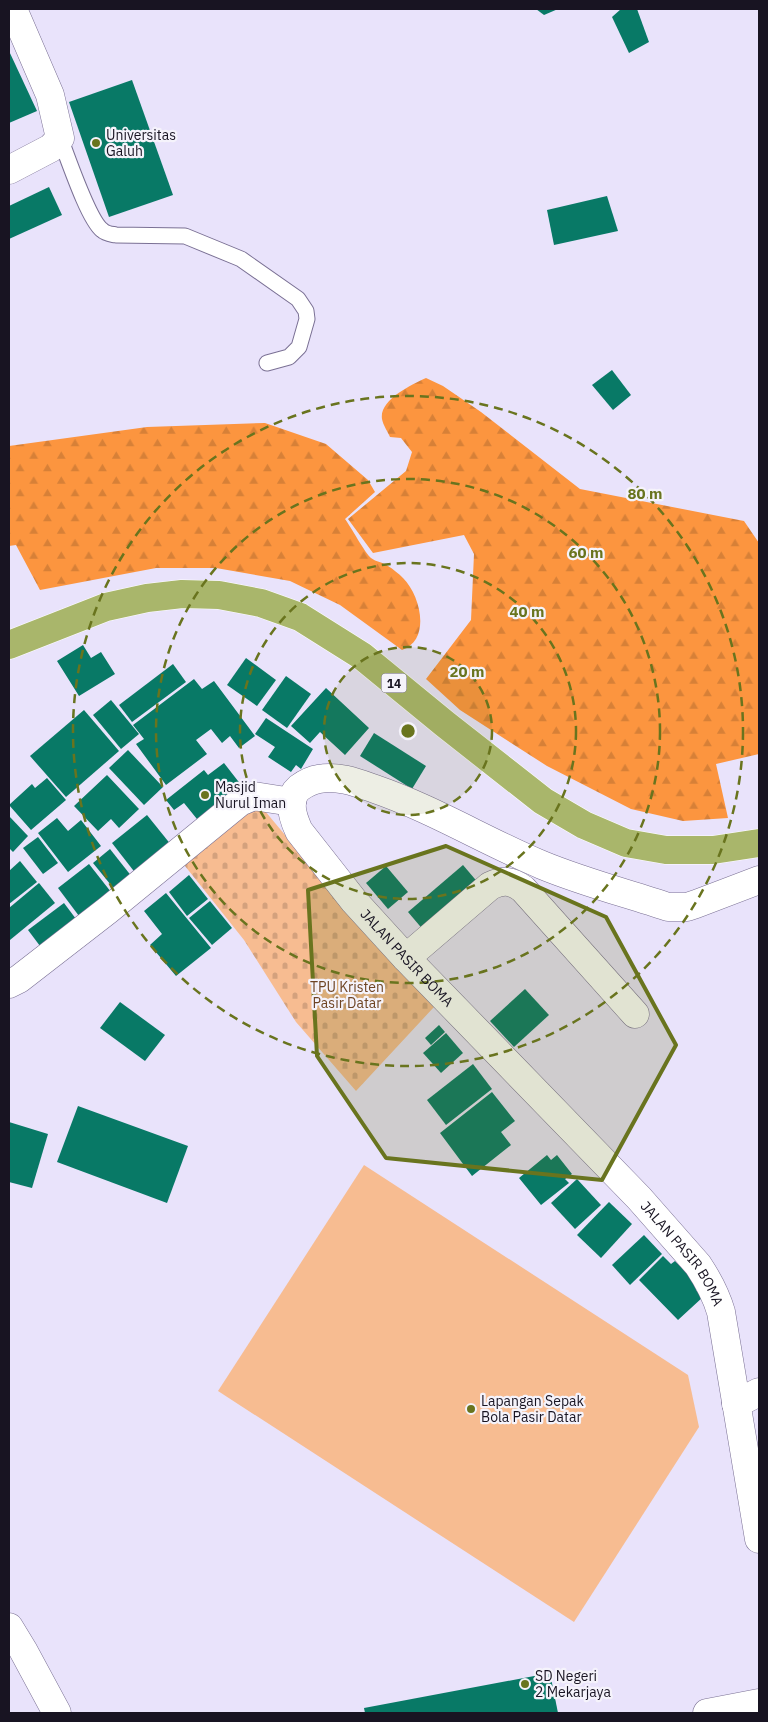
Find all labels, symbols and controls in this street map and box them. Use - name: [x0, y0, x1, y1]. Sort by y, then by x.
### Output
- place label: Universitas Galuh: [106, 126, 176, 160]
- marker: Universitas Galuh: [90, 137, 102, 149]
- text: 80 m: [628, 484, 662, 503]
- text: 60 m: [569, 543, 603, 562]
- text: 40 m: [510, 602, 544, 621]
- text: 20 m: [450, 662, 484, 681]
- road number: 14: [382, 674, 406, 692]
- centre of rings: [399, 722, 417, 740]
- place label: Masjid Nurul Iman: [215, 778, 286, 812]
- marker: Masjid Nurul Iman: [199, 789, 211, 801]
- street label: JALAN PASIR BOMA: [357, 905, 457, 1010]
- park label: TPU Kristen Pasir Datar: [310, 978, 384, 1012]
- street label: JALAN PASIR BOMA: [637, 1197, 727, 1309]
- place label: Lapangan Sepak Bola Pasir Datar: [481, 1392, 585, 1426]
- marker: Lapangan Sepak Bola Pasir Datar: [465, 1403, 477, 1415]
- place label: SD Negeri 2 Mekarjaya: [535, 1667, 611, 1701]
- marker: SD Negeri 2 Mekarjaya: [519, 1678, 531, 1690]

